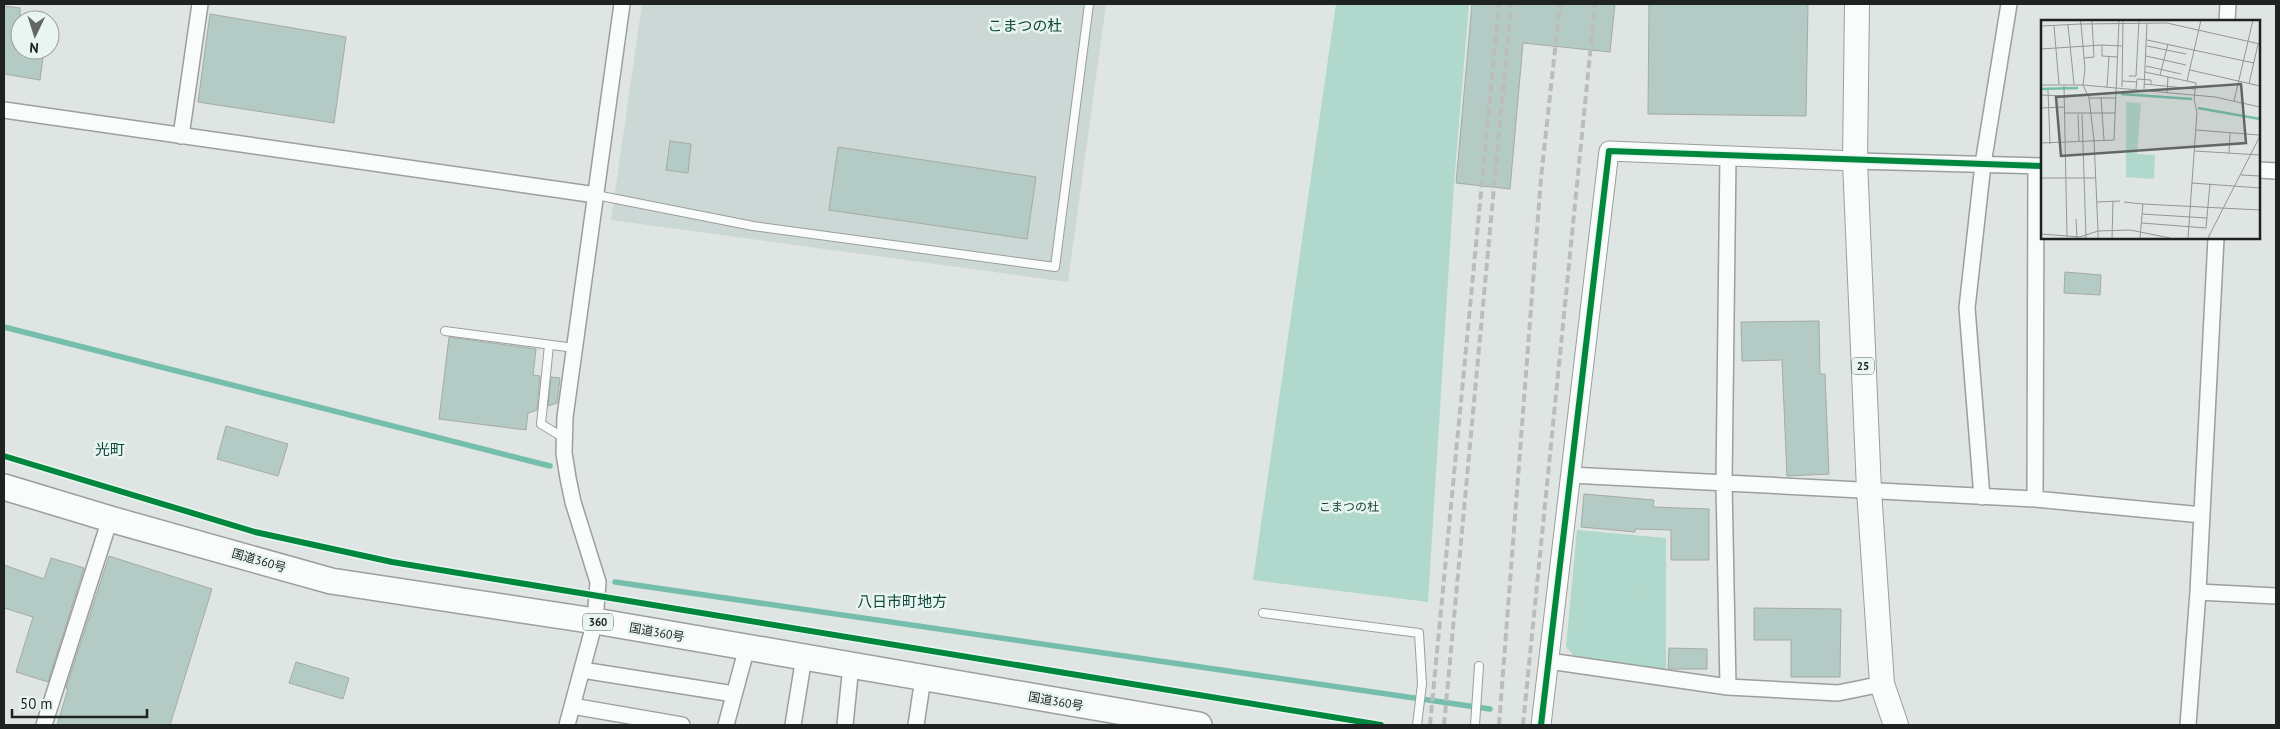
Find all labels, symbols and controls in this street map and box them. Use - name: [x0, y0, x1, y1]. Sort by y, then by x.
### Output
- north arrow: [10, 10, 60, 60]
- district label: こまつの杜: [987, 16, 1063, 35]
- inset map: [2041, 20, 2260, 239]
- text: N: [29, 39, 39, 57]
- road number: 25: [1852, 358, 1874, 374]
- district label: 光町: [95, 440, 125, 459]
- park label: こまつの杜: [1319, 499, 1379, 514]
- street label: 国道360号: [230, 545, 288, 575]
- district label: 八日市町地方: [857, 592, 947, 611]
- road number: 360: [583, 614, 613, 630]
- street label: 国道360号: [628, 620, 686, 644]
- scale bar: [12, 686, 148, 718]
- street label: 国道360号: [1027, 689, 1085, 713]
- text: 50 m: [20, 694, 53, 713]

